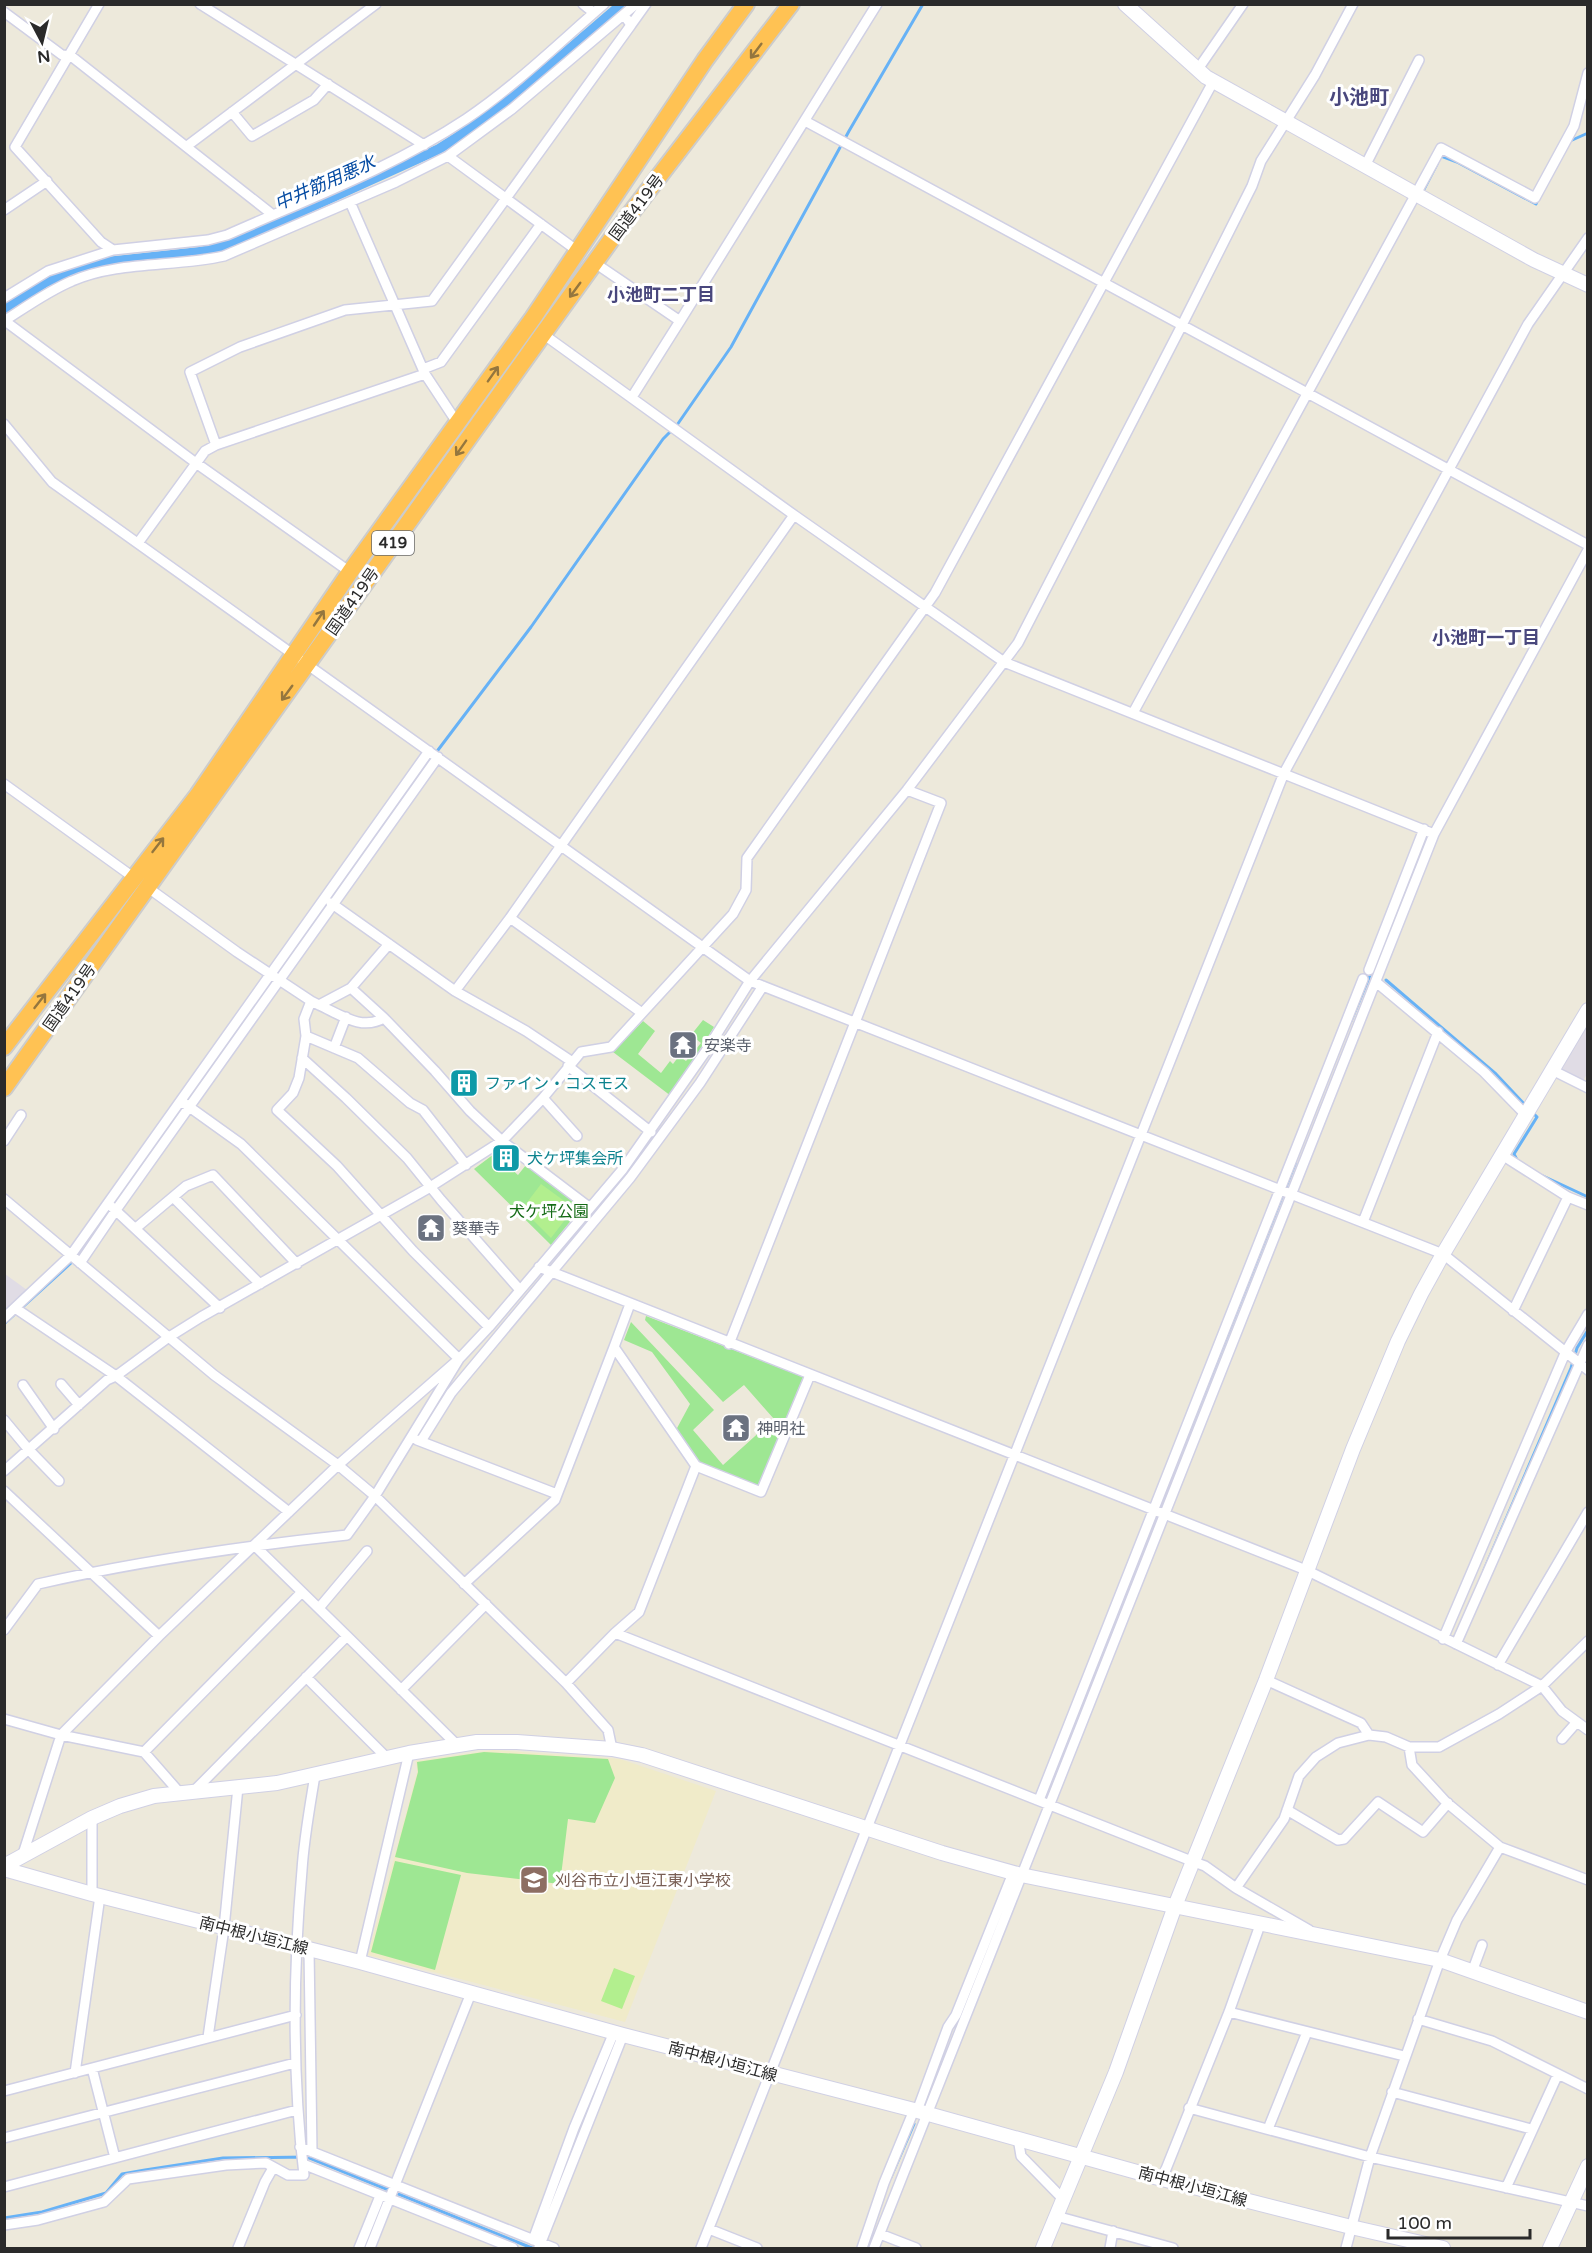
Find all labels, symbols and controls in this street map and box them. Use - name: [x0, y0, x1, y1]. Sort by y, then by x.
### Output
- north arrow: [12, 12, 72, 72]
- one-way arrow: [750, 43, 763, 59]
- text: N: [36, 45, 51, 67]
- district label: 小池町: [1329, 86, 1389, 110]
- water label: 中井筋用悪水: [271, 150, 381, 215]
- street label: 国道419号: [605, 170, 668, 245]
- one-way arrow: [569, 282, 581, 298]
- district label: 小池町二丁目: [607, 284, 715, 306]
- one-way arrow: [487, 366, 499, 382]
- one-way arrow: [455, 440, 467, 456]
- road number: 419: [372, 531, 414, 555]
- street label: 国道419号: [322, 564, 383, 639]
- one-way arrow: [313, 610, 325, 626]
- district label: 小池町一丁目: [1432, 627, 1540, 649]
- one-way arrow: [280, 684, 293, 700]
- one-way arrow: [152, 838, 165, 854]
- street label: 国道419号: [39, 960, 100, 1035]
- one-way arrow: [34, 993, 47, 1009]
- temple icon: 安楽寺: [667, 1029, 699, 1061]
- place label: 安楽寺: [704, 1036, 752, 1056]
- building icon: ファイン・コスモス: [448, 1067, 480, 1099]
- place label: ファイン・コスモス: [485, 1074, 629, 1094]
- building icon: 犬ケ坪集会所: [490, 1142, 522, 1174]
- place label: 犬ケ坪集会所: [527, 1149, 623, 1169]
- park label: 犬ケ坪公園: [509, 1202, 589, 1222]
- temple icon: 葵華寺: [415, 1212, 447, 1244]
- place label: 葵華寺: [452, 1219, 500, 1239]
- temple icon: 神明社: [720, 1412, 752, 1444]
- place label: 神明社: [757, 1419, 805, 1439]
- school or university icon: 刈谷市立小垣江東小学校: [518, 1864, 550, 1896]
- place label: 刈谷市立小垣江東小学校: [555, 1871, 731, 1891]
- street label: 南中根小垣江線: [197, 1913, 311, 1959]
- street label: 南中根小垣江線: [666, 2038, 779, 2086]
- street label: 南中根小垣江線: [1136, 2163, 1249, 2211]
- scale bar: [1388, 2202, 1530, 2240]
- text: 100 m: [1397, 2212, 1452, 2234]

